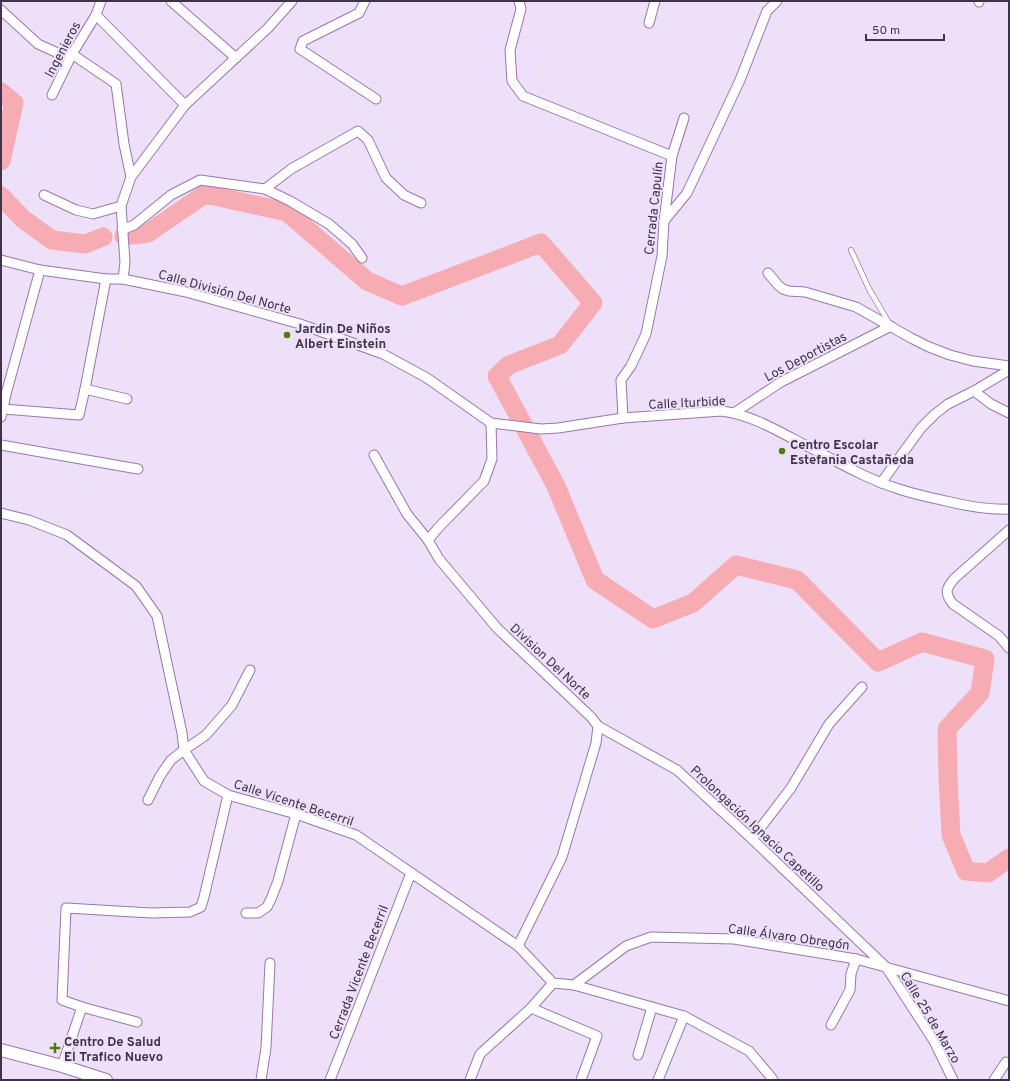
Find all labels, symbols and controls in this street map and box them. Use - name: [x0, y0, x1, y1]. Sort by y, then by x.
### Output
- scale bar: [866, 16, 944, 42]
- street label: Ingenieros: [42, 19, 85, 81]
- text: 50 m: [872, 23, 900, 39]
- street label: Cerrada Capulín: [642, 161, 668, 256]
- street label: Calle División Del Norte: [156, 267, 293, 318]
- place label: Jardin De Niños Albert Einstein: [295, 322, 391, 353]
- street label: Los Deportistas: [762, 329, 850, 386]
- marker: Jardin De Niños Albert Einstein: [282, 330, 292, 340]
- street label: Calle Iturbide: [648, 394, 726, 414]
- place label: Centro Escolar Estefania Castañeda: [790, 438, 914, 469]
- marker: Centro Escolar Estefania Castañeda: [777, 446, 787, 456]
- street label: Division Del Norte: [506, 621, 593, 704]
- street label: Prolongación Ignacio Capetillo: [686, 763, 827, 896]
- street label: Calle Vicente Becerril: [231, 777, 355, 831]
- street label: Cerrada Vicente Becerril: [327, 903, 393, 1042]
- street label: Calle Álvaro Obregón: [727, 920, 851, 954]
- street label: Calle 25 de Marzo: [896, 969, 963, 1067]
- place label: Centro De Salud El Trafico Nuevo: [64, 1035, 163, 1066]
- marker: Centro De Salud El Trafico Nuevo: [49, 1042, 61, 1054]

